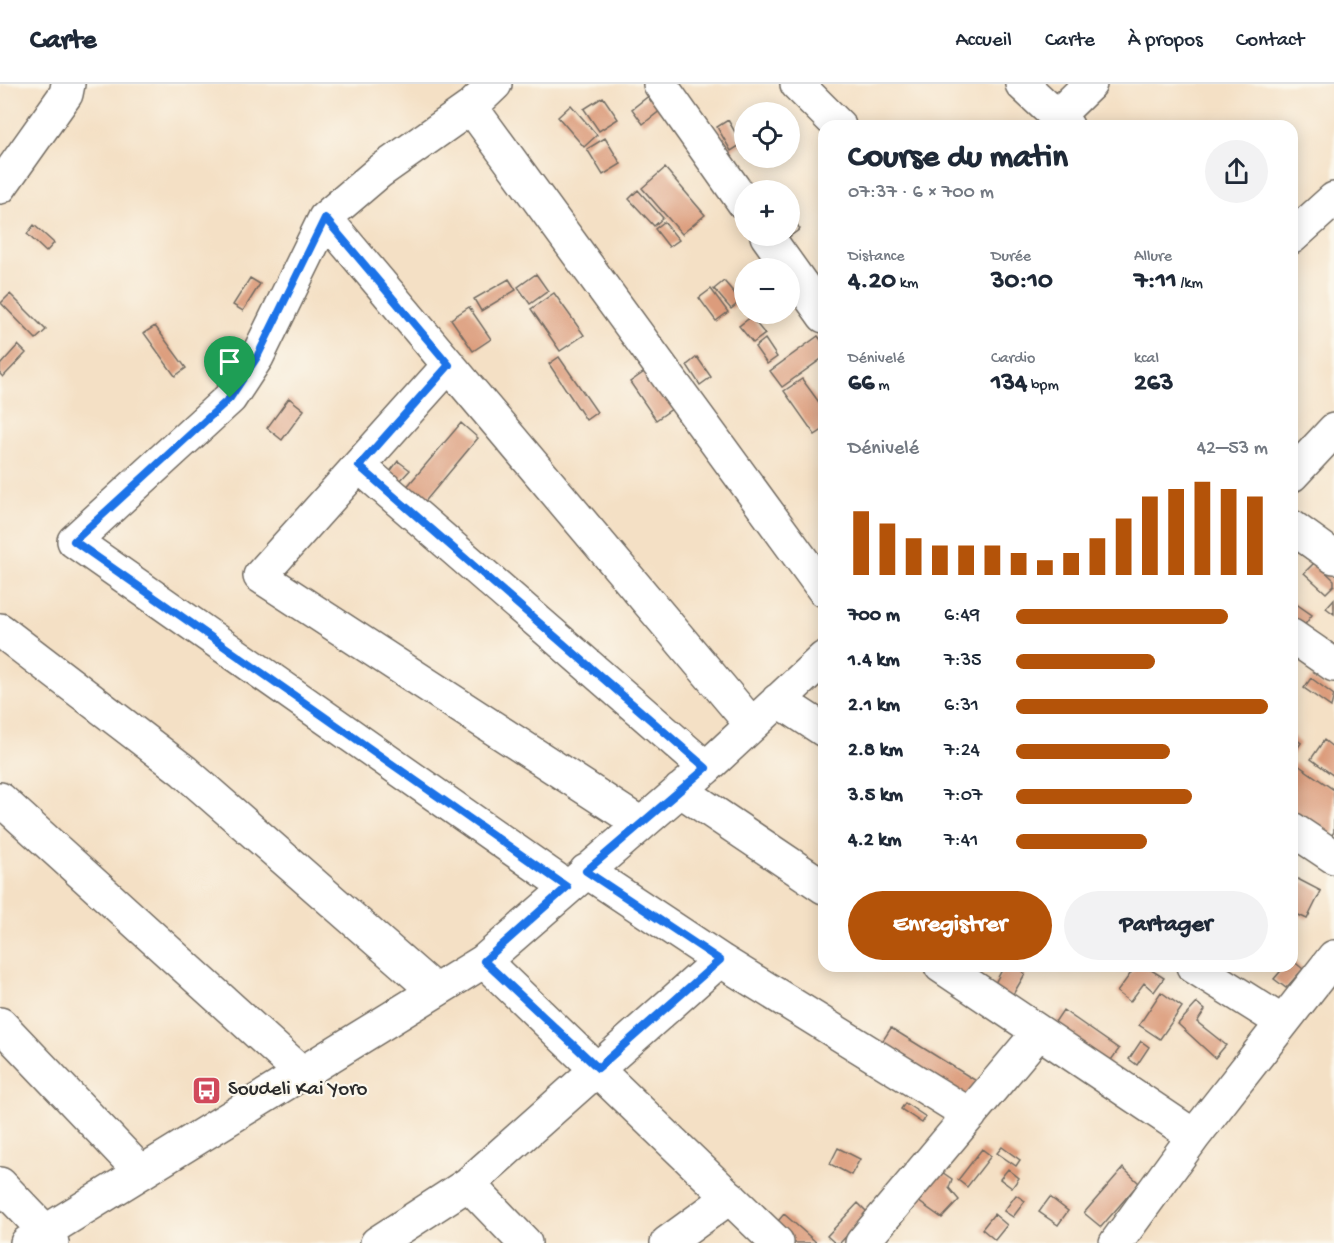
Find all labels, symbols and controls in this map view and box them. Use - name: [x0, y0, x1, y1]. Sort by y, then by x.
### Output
- text: Carte: [30, 25, 97, 58]
- text: Accueil: [955, 29, 1012, 54]
- text: Carte: [1045, 29, 1095, 54]
- text: À propos: [1128, 29, 1203, 54]
- text: Contact: [1236, 29, 1304, 54]
- map controls: [734, 102, 800, 324]
- button: locate: [734, 102, 800, 168]
- text: Course du matin: [848, 140, 1068, 178]
- button: share: [1205, 140, 1268, 203]
- button: +: [734, 180, 800, 246]
- text: 07:37 · 6 × 700 m: [848, 182, 994, 205]
- text: Distance: [848, 248, 905, 267]
- text: Durée: [991, 248, 1031, 267]
- text: Allure: [1134, 248, 1172, 267]
- button: −: [734, 258, 800, 324]
- text: 4.20: [848, 267, 896, 298]
- text: 30:10: [991, 267, 1053, 298]
- text: 7:11: [1134, 267, 1177, 298]
- text: km: [896, 275, 918, 294]
- text: /km: [1177, 275, 1203, 294]
- pin: [204, 336, 255, 398]
- icon: arrive: [213, 345, 246, 378]
- text: Dénivelé: [848, 350, 905, 369]
- text: Cardio: [991, 350, 1035, 369]
- text: kcal: [1134, 350, 1159, 369]
- text: 66: [848, 369, 874, 400]
- text: 134: [991, 369, 1027, 400]
- text: 263: [1134, 369, 1173, 400]
- text: m: [874, 377, 890, 396]
- text: bpm: [1027, 377, 1059, 396]
- text: Dénivelé: [848, 438, 919, 461]
- text: 42–53 m: [1197, 438, 1268, 461]
- text: 700 m: [848, 605, 900, 628]
- text: 6:49: [944, 605, 980, 628]
- text: 1.4 km: [848, 650, 900, 673]
- text: 7:35: [944, 650, 982, 673]
- text: 2.1 km: [848, 695, 900, 718]
- text: 6:31: [944, 695, 979, 718]
- text: 2.8 km: [848, 740, 903, 763]
- text: 7:24: [944, 740, 980, 763]
- text: 3.5 km: [848, 785, 903, 808]
- text: 7:07: [944, 785, 982, 808]
- text: 4.2 km: [848, 830, 901, 853]
- text: 7:41: [944, 830, 978, 853]
- button: Enregistrer: [848, 891, 1052, 960]
- button: Partager: [1064, 891, 1268, 960]
- bus stop icon: Soudeli Kai Yoro: [191, 1074, 223, 1106]
- place label: Soudeli Kai Yoro: [228, 1078, 368, 1103]

